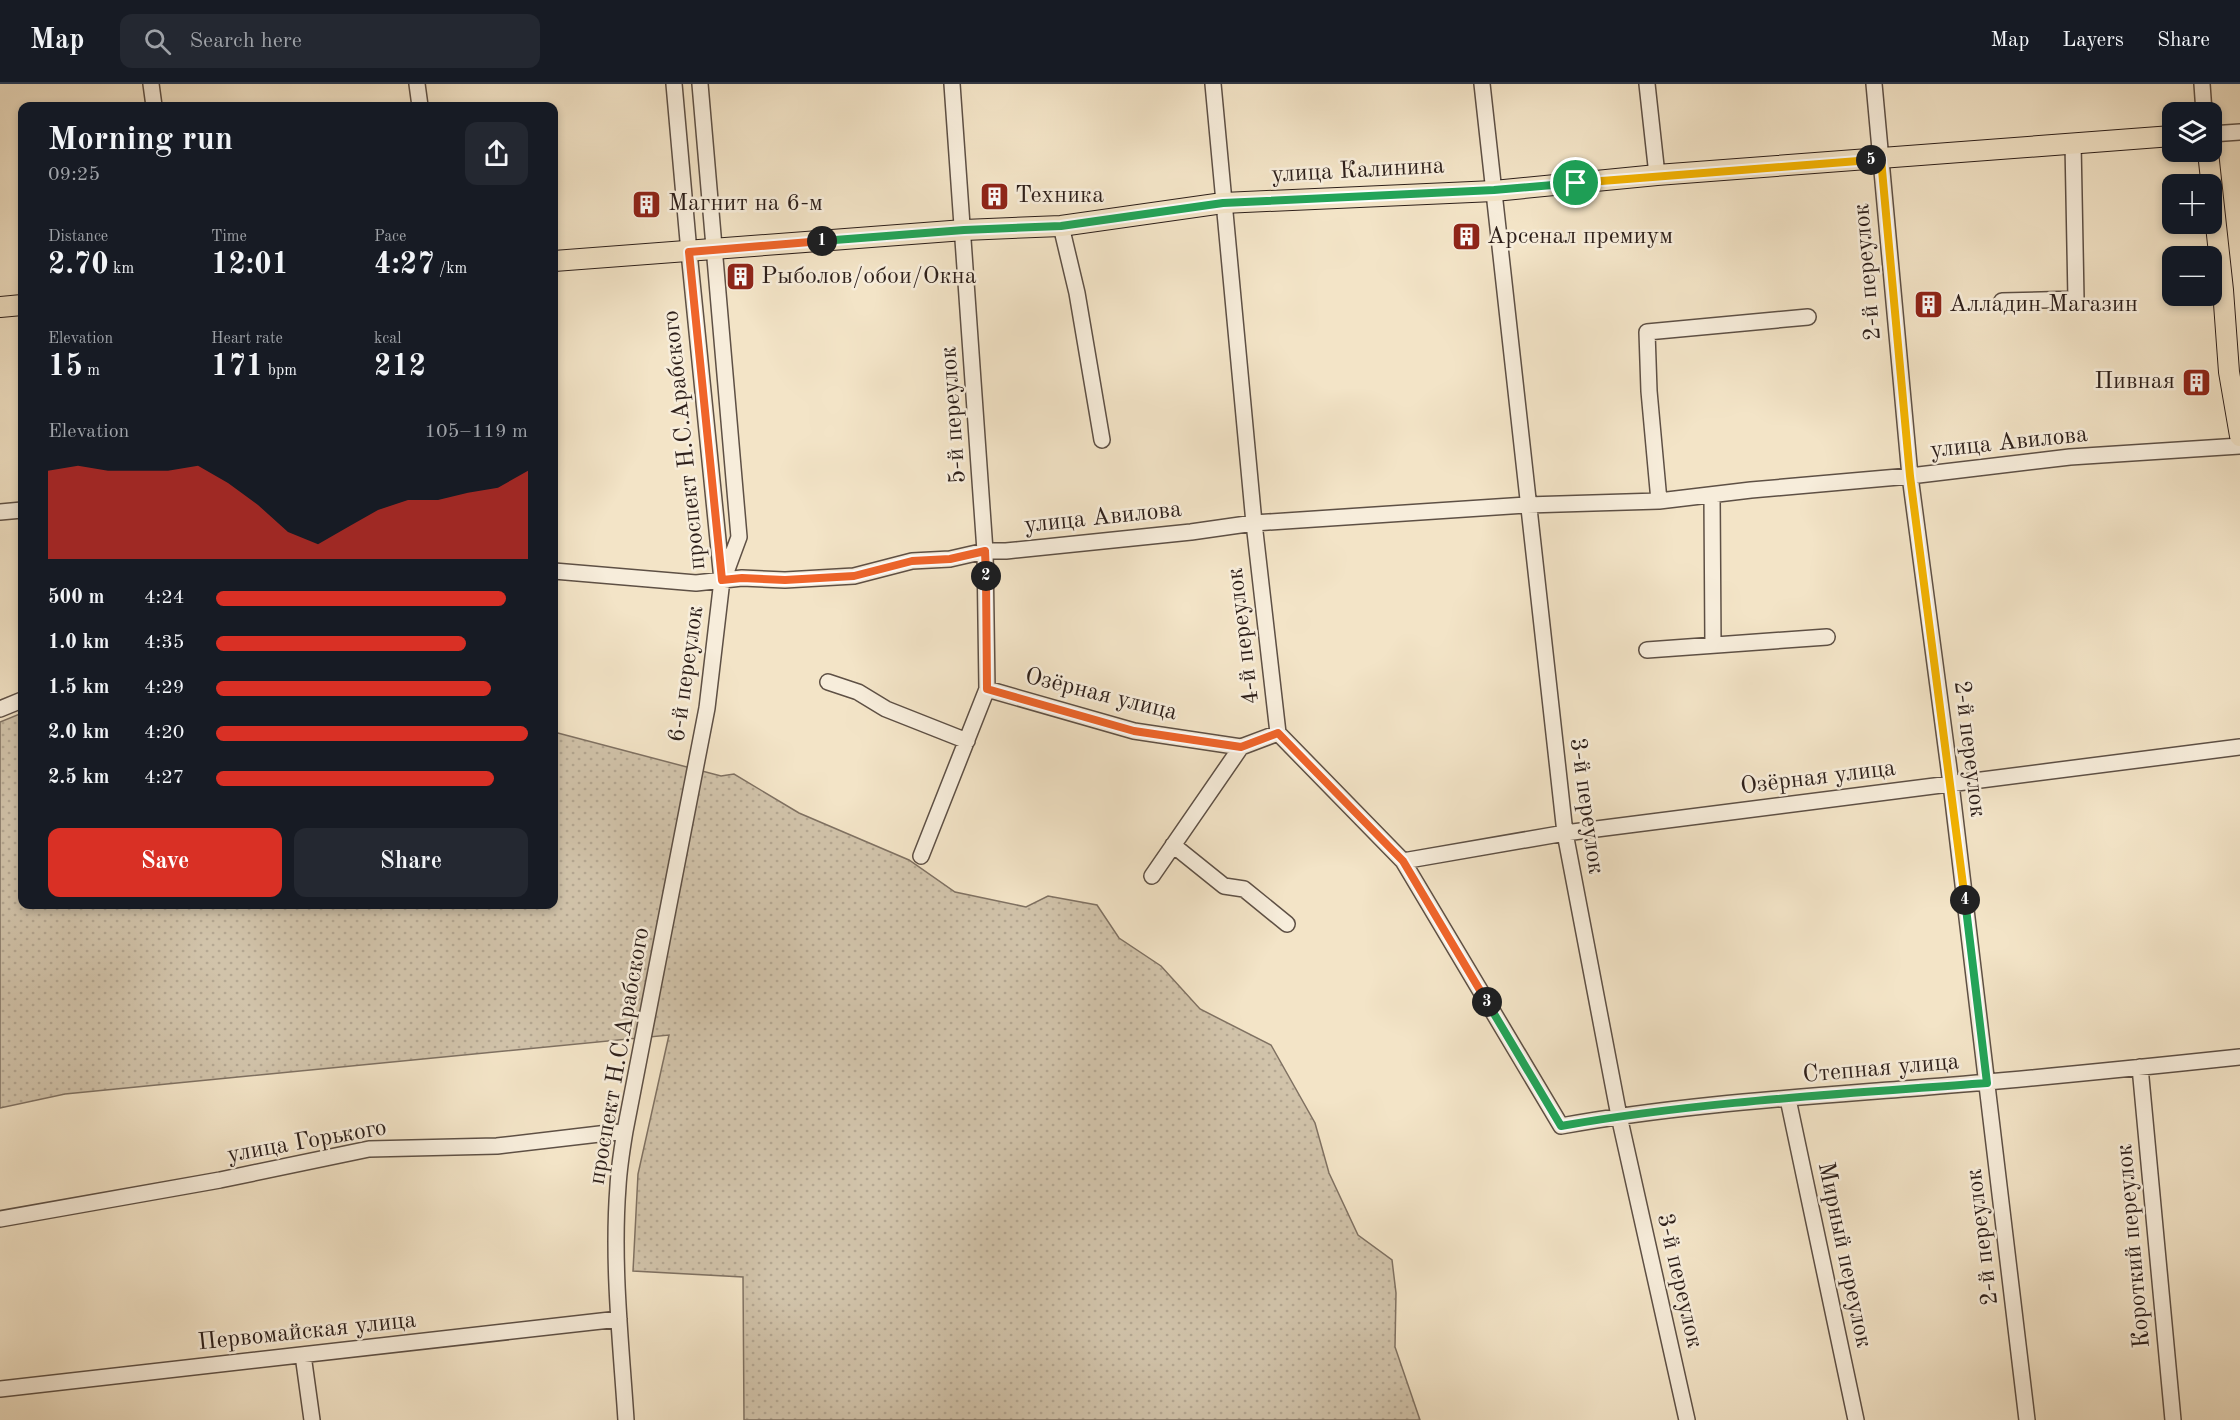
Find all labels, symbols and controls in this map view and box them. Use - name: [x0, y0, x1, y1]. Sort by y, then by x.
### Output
- search box: [120, 14, 540, 68]
- icon: search: [141, 25, 174, 58]
- text: Map: [30, 27, 84, 55]
- text: Search here: [189, 30, 302, 52]
- text: Map: [1990, 30, 2029, 51]
- text: Layers: [2062, 30, 2124, 51]
- text: Share: [2157, 30, 2210, 51]
- map controls: [2162, 102, 2222, 306]
- button: layers: [2162, 102, 2222, 162]
- button: share: [465, 122, 528, 185]
- text: Morning run: [48, 124, 233, 157]
- pin: 5: [1856, 145, 1886, 175]
- text: 5: [1866, 152, 1876, 168]
- street label: улица Калинина: [1271, 154, 1445, 188]
- pin: [1550, 157, 1601, 208]
- text: 09:25: [48, 165, 100, 185]
- icon: arrive: [1559, 166, 1592, 199]
- button: +: [2162, 174, 2222, 234]
- building icon: Техника: [978, 180, 1010, 212]
- place label: Техника: [1015, 184, 1104, 208]
- building icon: Магнит на 6-м: [631, 188, 663, 220]
- place label: Магнит на 6-м: [668, 192, 823, 216]
- street label: 2-й переулок: [1850, 202, 1886, 342]
- building icon: Арсенал премиум: [1450, 221, 1482, 253]
- place label: Арсенал премиум: [1487, 225, 1673, 249]
- pin: 1: [807, 226, 837, 256]
- text: Distance: [48, 229, 108, 245]
- text: Time: [211, 229, 247, 245]
- text: Pace: [374, 229, 406, 245]
- text: 1: [817, 233, 827, 249]
- button: −: [2162, 246, 2222, 306]
- text: 2.70: [48, 250, 109, 280]
- text: 12:01: [211, 250, 289, 280]
- text: 4:27: [374, 250, 435, 280]
- text: km: [109, 261, 134, 277]
- text: /km: [435, 261, 467, 277]
- building icon: Рыболов/обои/Окна: [724, 261, 756, 293]
- place label: Рыболов/обои/Окна: [761, 265, 977, 289]
- building icon: Алладин Магазин: [1912, 289, 1944, 321]
- place label: Алладин Магазин: [1949, 293, 2138, 317]
- street label: проспект Н.С.Арабского: [659, 309, 711, 571]
- text: Elevation: [48, 331, 113, 347]
- text: Heart rate: [211, 331, 283, 347]
- text: kcal: [374, 331, 402, 347]
- street label: 5-й переулок: [937, 346, 971, 484]
- text: 15: [48, 352, 83, 382]
- text: 171: [211, 352, 263, 382]
- text: 212: [374, 352, 426, 382]
- text: m: [83, 363, 100, 379]
- text: bpm: [263, 363, 297, 379]
- building icon: Пивная: [2180, 366, 2212, 398]
- place label: Пивная: [2094, 370, 2175, 394]
- text: Elevation: [48, 422, 129, 442]
- text: 105–119 m: [425, 422, 528, 442]
- street label: улица Авилова: [1929, 423, 2089, 463]
- street label: улица Авилова: [1023, 498, 1183, 538]
- pin: 2: [971, 561, 1001, 591]
- street label: 4-й переулок: [1224, 566, 1264, 706]
- text: 2: [981, 568, 991, 584]
- text: 500 m: [48, 588, 104, 608]
- text: 4:24: [144, 588, 184, 608]
- street label: 6-й переулок: [666, 604, 708, 744]
- text: 1.0 km: [48, 633, 110, 653]
- text: 4:35: [144, 633, 184, 653]
- street label: Озёрная улица: [1022, 664, 1180, 726]
- text: 1.5 km: [48, 678, 110, 698]
- text: 4:29: [144, 678, 184, 698]
- street label: 2-й переулок: [1949, 679, 1989, 819]
- text: 2.0 km: [48, 723, 110, 743]
- text: 4:20: [144, 723, 184, 743]
- street label: 3-й переулок: [1565, 736, 1607, 876]
- street label: Озёрная улица: [1739, 757, 1897, 799]
- text: 2.5 km: [48, 768, 110, 788]
- text: 4:27: [144, 768, 184, 788]
- button: Save: [48, 828, 282, 897]
- button: Share: [294, 828, 528, 897]
- pin: 4: [1950, 885, 1980, 915]
- text: 4: [1960, 892, 1970, 908]
- street label: проспект Н.С.Арабского: [586, 926, 654, 1186]
- pin: 3: [1472, 987, 1502, 1017]
- text: 3: [1482, 994, 1492, 1010]
- street label: Степная улица: [1802, 1050, 1960, 1088]
- street label: улица Горького: [225, 1116, 389, 1168]
- street label: Короткий переулок: [2113, 1143, 2155, 1349]
- street label: Мирный переулок: [1813, 1160, 1875, 1350]
- street label: 2-й переулок: [1963, 1167, 2003, 1307]
- street label: 3-й переулок: [1652, 1211, 1706, 1351]
- street label: Первомайская улица: [197, 1309, 417, 1355]

